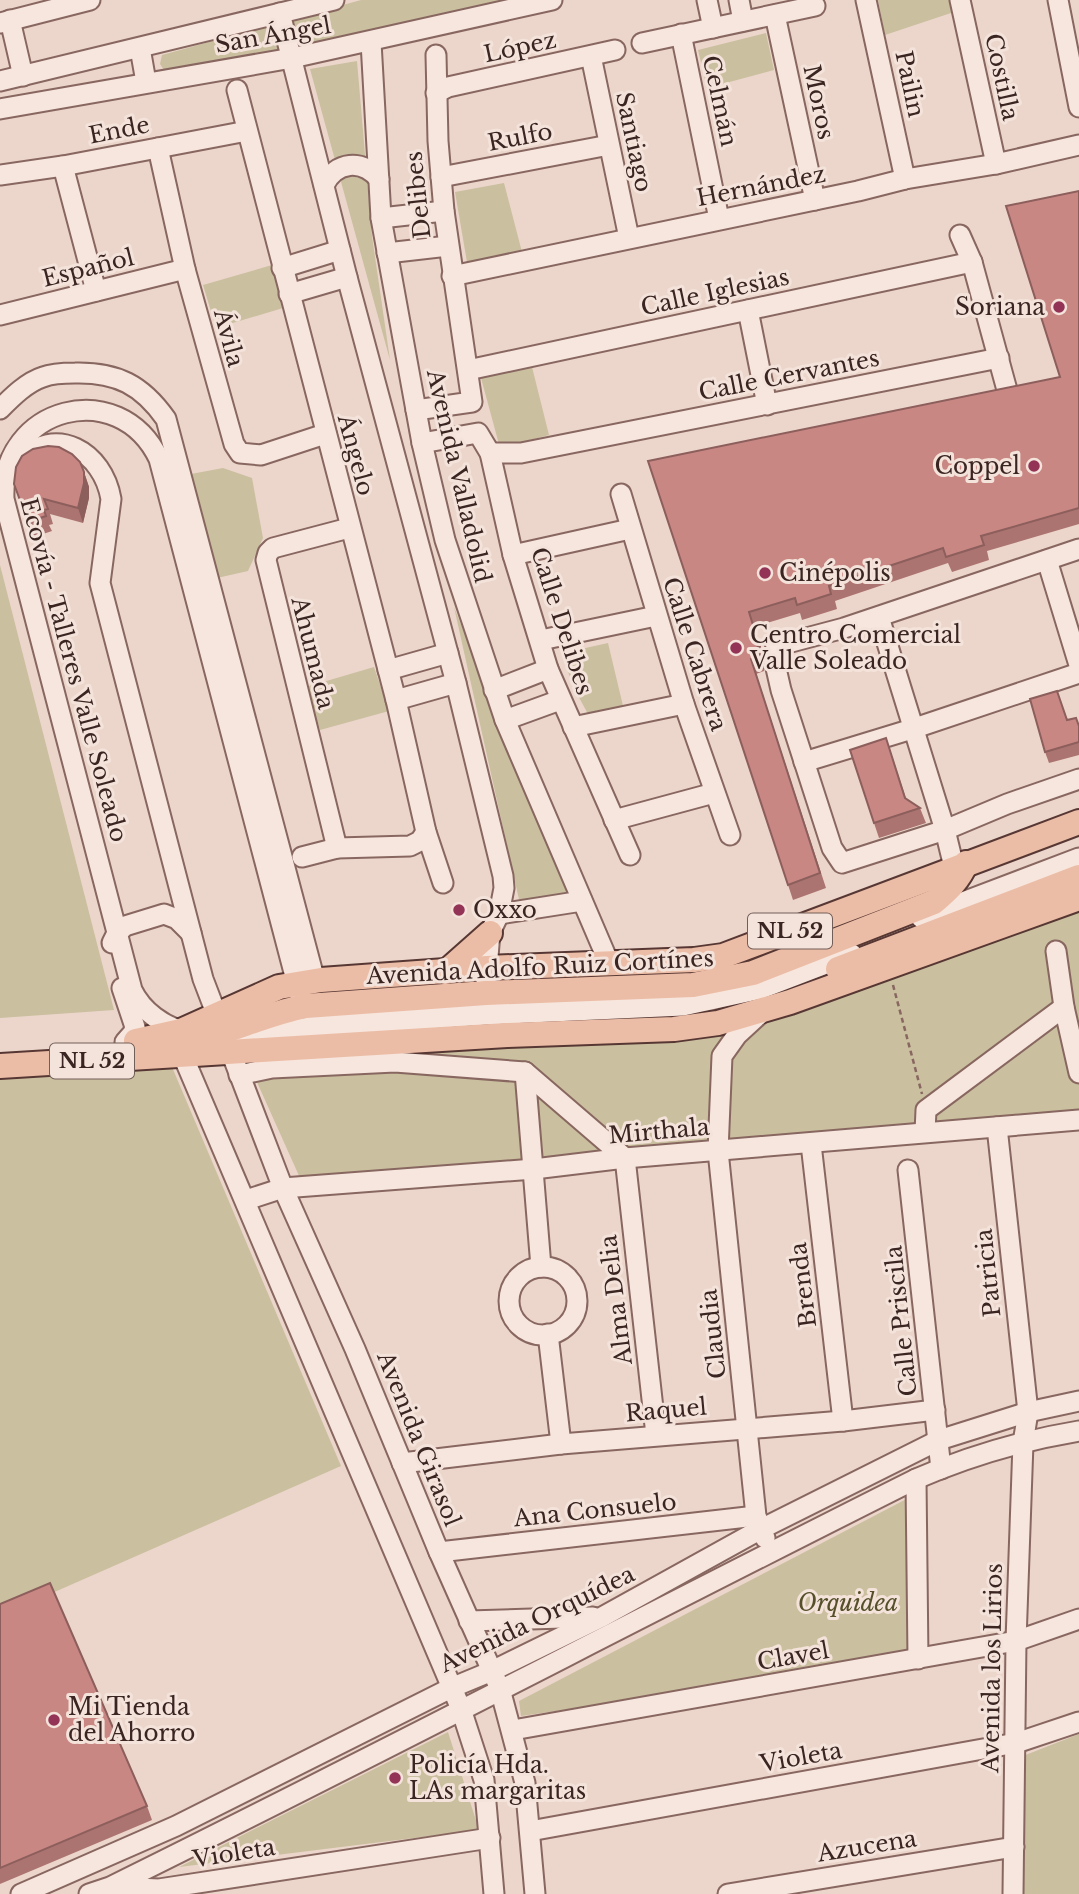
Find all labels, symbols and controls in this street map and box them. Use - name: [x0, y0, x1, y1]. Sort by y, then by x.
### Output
- street label: San Ángel: [213, 10, 333, 59]
- street label: López: [481, 26, 559, 68]
- street label: Costilla: [979, 31, 1025, 123]
- street label: Pailin: [889, 48, 931, 120]
- street label: Celmán: [697, 53, 743, 149]
- street label: Moros: [797, 62, 841, 142]
- street label: Santiago: [610, 89, 658, 195]
- street label: Ende: [86, 110, 152, 150]
- street label: Rulfo: [485, 117, 555, 157]
- street label: Delibes: [400, 150, 436, 240]
- street label: Hernández: [694, 160, 828, 212]
- street label: Español: [39, 243, 137, 293]
- street label: Calle Iglesias: [638, 263, 792, 321]
- place label: Soriana: [955, 293, 1045, 321]
- marker: Soriana: [1051, 299, 1067, 315]
- street label: Ávila: [208, 305, 251, 370]
- street label: Calle Cervantes: [696, 344, 882, 406]
- street label: Avenida Valladolid: [421, 366, 497, 585]
- street label: Ángelo: [331, 410, 381, 499]
- place label: Coppel: [935, 452, 1020, 480]
- marker: Coppel: [1026, 458, 1042, 474]
- street label: Ecovía - Talleres Valle Soleado: [15, 495, 133, 845]
- street label: Calle Delibes: [525, 544, 599, 698]
- place label: Cinépolis: [779, 559, 891, 587]
- marker: Cinépolis: [757, 565, 773, 581]
- street label: Calle Cabrera: [657, 574, 733, 735]
- street label: Ahumada: [285, 593, 341, 712]
- place label: Centro Comercial Valle Soleado: [749, 621, 961, 675]
- marker: Centro Comercial Valle Soleado: [728, 640, 744, 656]
- place label: Oxxo: [473, 896, 537, 924]
- marker: Oxxo: [451, 902, 467, 918]
- road number: NL 52: [748, 914, 832, 948]
- street label: Avenida Adolfo Ruiz Cortínes: [364, 944, 715, 990]
- road number: NL 52: [50, 1044, 134, 1078]
- street label: Mirthala: [607, 1113, 711, 1149]
- street label: Patricia: [969, 1227, 1007, 1319]
- street label: Alma Delia: [594, 1233, 638, 1368]
- street label: Brenda: [784, 1241, 822, 1329]
- street label: Calle Priscila: [879, 1244, 923, 1398]
- street label: Claudia: [694, 1287, 732, 1380]
- street label: Avenida Girasol: [371, 1347, 467, 1530]
- street label: Raquel: [624, 1392, 708, 1428]
- street label: Ana Consuelo: [511, 1488, 678, 1533]
- street label: Avenida Orquídea: [434, 1559, 639, 1679]
- street label: Avenida los Lirios: [976, 1563, 1008, 1774]
- park label: Orquidea: [798, 1589, 898, 1617]
- street label: Clavel: [755, 1636, 831, 1676]
- place label: Mi Tienda del Ahorro: [68, 1693, 195, 1747]
- marker: Mi Tienda del Ahorro: [46, 1712, 62, 1728]
- street label: Violeta: [757, 1736, 844, 1778]
- place label: Policía Hda. LAs margaritas: [409, 1751, 586, 1805]
- marker: Policía Hda. LAs margaritas: [387, 1770, 403, 1786]
- street label: Azucena: [814, 1824, 919, 1868]
- street label: Violeta: [190, 1833, 277, 1873]

